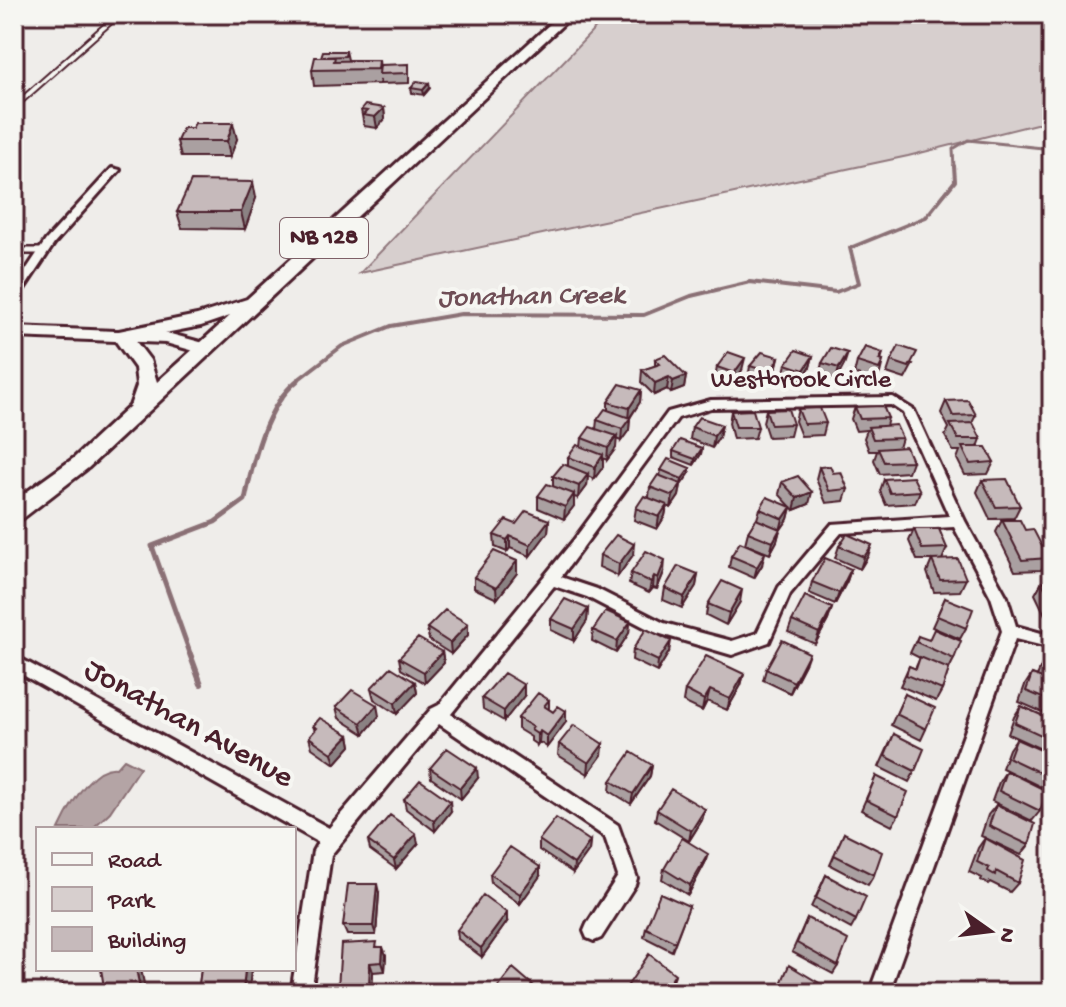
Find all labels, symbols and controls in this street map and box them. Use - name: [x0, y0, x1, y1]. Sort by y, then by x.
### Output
- road number: NB 128: [280, 218, 368, 258]
- water label: Jonathan Creek: [437, 280, 627, 316]
- street label: Westbrook Circle: [711, 366, 892, 397]
- street label: Jonathan Avenue: [77, 652, 300, 798]
- legend: [36, 827, 296, 971]
- text: Road: [108, 848, 162, 877]
- text: Park: [107, 888, 156, 917]
- north arrow: [950, 891, 1030, 971]
- text: N: [991, 925, 1020, 945]
- text: Building: [107, 928, 186, 957]

